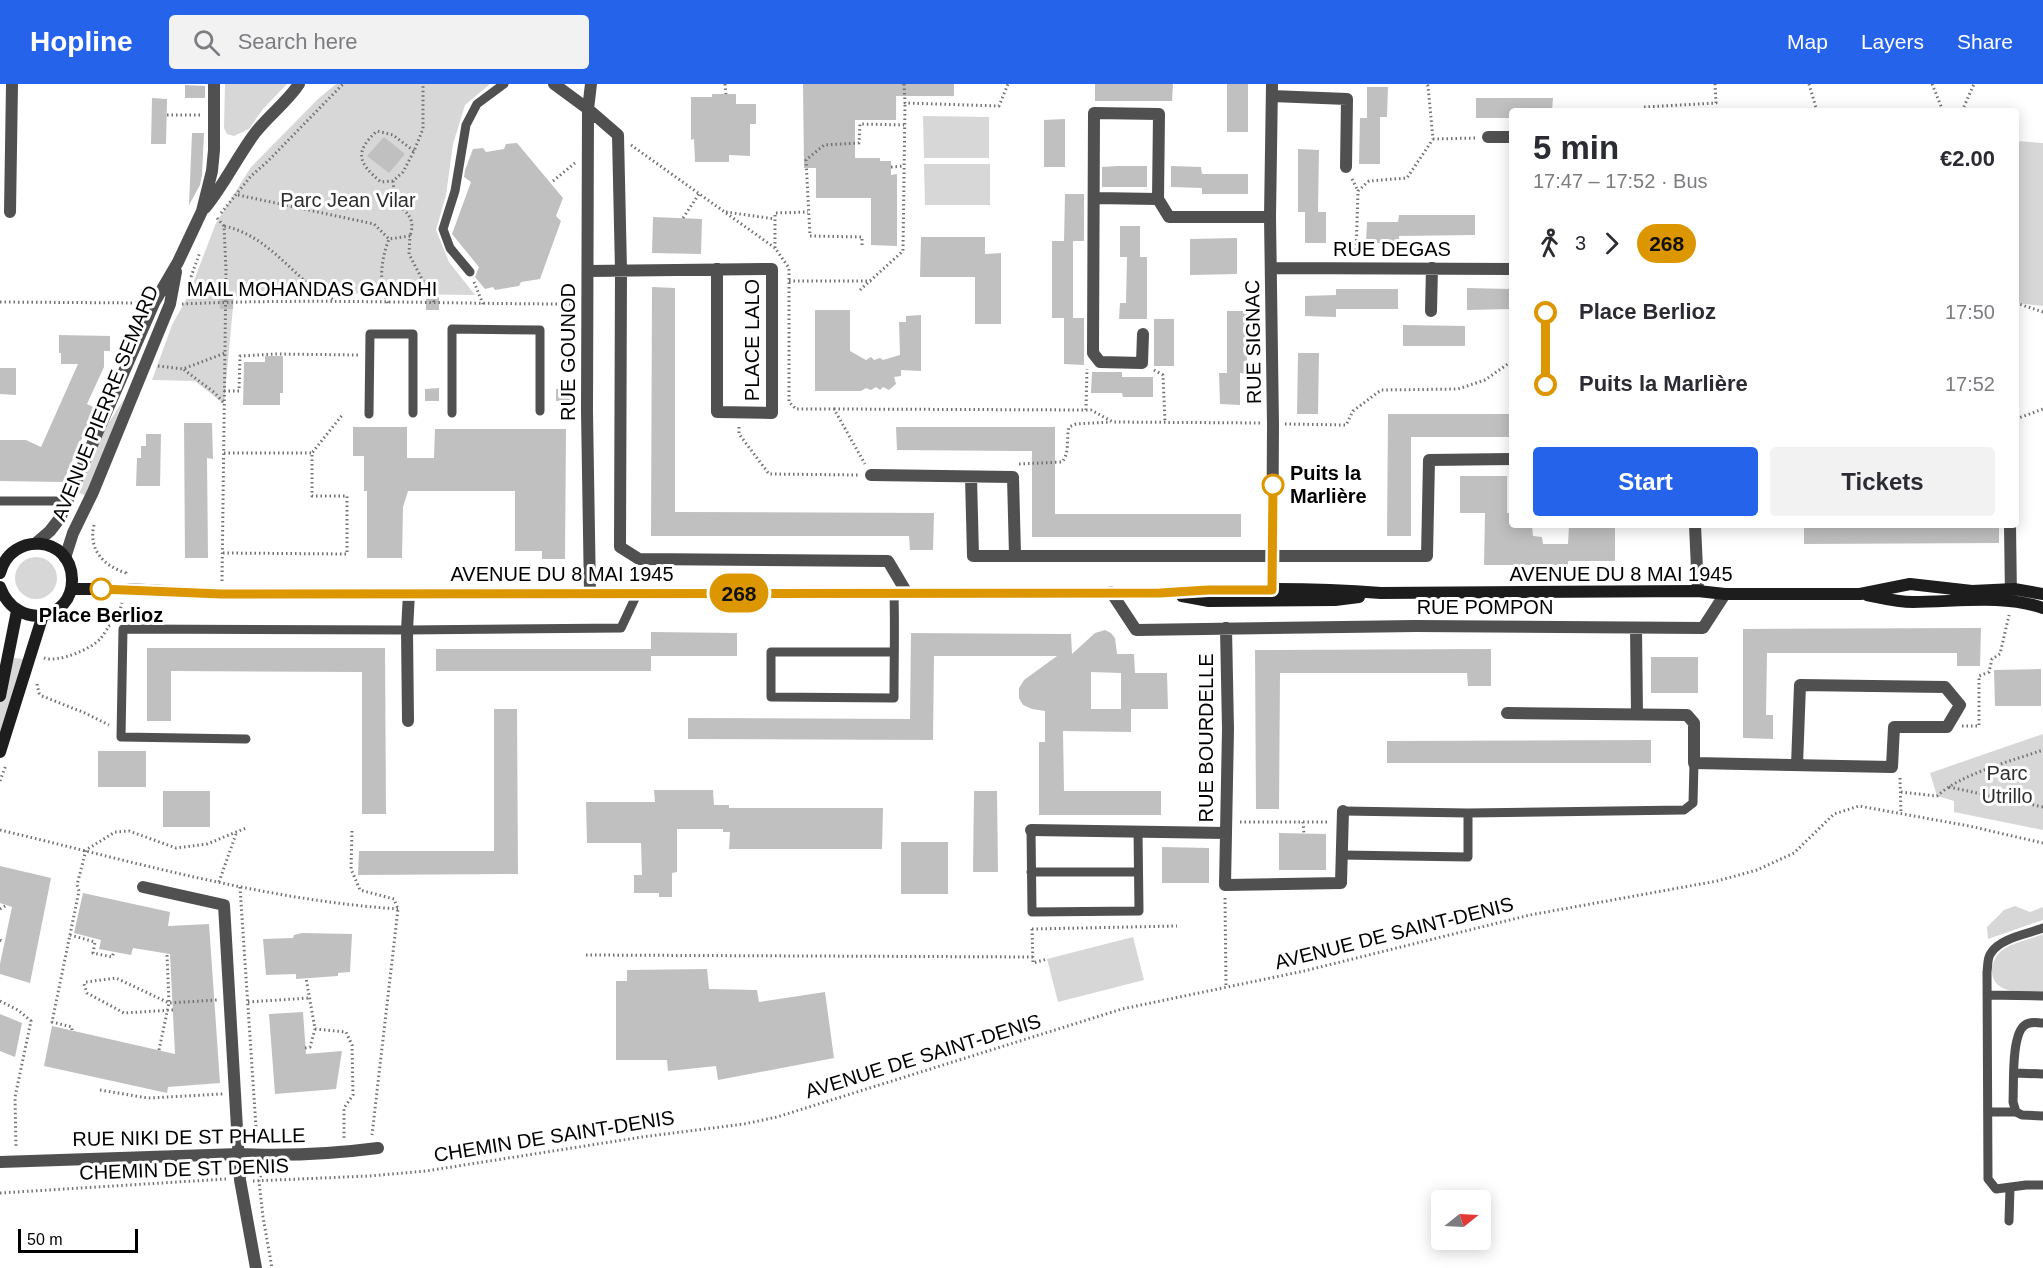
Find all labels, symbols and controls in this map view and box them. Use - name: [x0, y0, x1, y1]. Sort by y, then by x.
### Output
- search box: [169, 15, 589, 69]
- text: Hopline: [30, 26, 133, 57]
- icon: search: [190, 26, 223, 59]
- text: Search here: [238, 29, 358, 54]
- text: Map: [1787, 30, 1828, 53]
- text: Layers: [1861, 30, 1924, 53]
- text: Share: [1957, 30, 2013, 53]
- text: 5 min: [1533, 129, 1619, 166]
- text: €2.00: [1940, 146, 1995, 171]
- text: 17:47 – 17:52 · Bus: [1533, 170, 1708, 192]
- park label: Parc Jean Vilar: [280, 189, 416, 211]
- icon: walk: [1533, 227, 1566, 260]
- icon: forward: [1595, 227, 1628, 260]
- text: 3: [1575, 232, 1586, 254]
- text: 268: [1649, 232, 1684, 255]
- street label: RUE DEGAS: [1333, 238, 1451, 260]
- street label: MAIL MOHANDAS GANDHI: [187, 278, 437, 300]
- street label: PLACE LALO: [741, 279, 763, 401]
- street label: RUE SIGNAC: [1241, 280, 1265, 404]
- street label: AVENUE PIERRE SEMARD: [48, 282, 162, 524]
- street label: RUE GOUNOD: [557, 283, 579, 421]
- text: Place Berlioz: [1579, 299, 1716, 324]
- text: 17:50: [1945, 301, 1995, 323]
- text: Puits la Marlière: [1579, 371, 1748, 396]
- text: 17:52: [1945, 373, 1995, 395]
- button: Start: [1533, 447, 1758, 516]
- button: Tickets: [1770, 447, 1995, 516]
- place label: Puits la Marlière: [1290, 462, 1367, 507]
- marker: Puits la Marlière: [1262, 474, 1284, 496]
- street label: AVENUE DU 8 MAI 1945: [450, 563, 674, 585]
- street label: AVENUE DU 8 MAI 1945: [1509, 563, 1733, 585]
- line badge: 268: [704, 574, 774, 612]
- marker: Place Berlioz: [90, 578, 112, 600]
- text: 268: [721, 582, 757, 605]
- street label: RUE POMPON: [1417, 596, 1553, 618]
- place label: Place Berlioz: [39, 604, 163, 626]
- street label: RUE BOURDELLE: [1195, 654, 1217, 822]
- park label: Parc Utrillo: [1981, 762, 2033, 807]
- street label: AVENUE DE SAINT-DENIS: [1272, 893, 1516, 973]
- street label: AVENUE DE SAINT-DENIS: [803, 1010, 1043, 1102]
- street label: CHEMIN DE SAINT-DENIS: [432, 1106, 676, 1166]
- street label: RUE NIKI DE ST PHALLE: [72, 1124, 306, 1150]
- street label: CHEMIN DE ST DENIS: [79, 1154, 289, 1184]
- north arrow: [1431, 1190, 1491, 1250]
- map controls: [1431, 1190, 1491, 1250]
- scale bar: [18, 1226, 138, 1254]
- text: 50 m: [27, 1231, 63, 1248]

